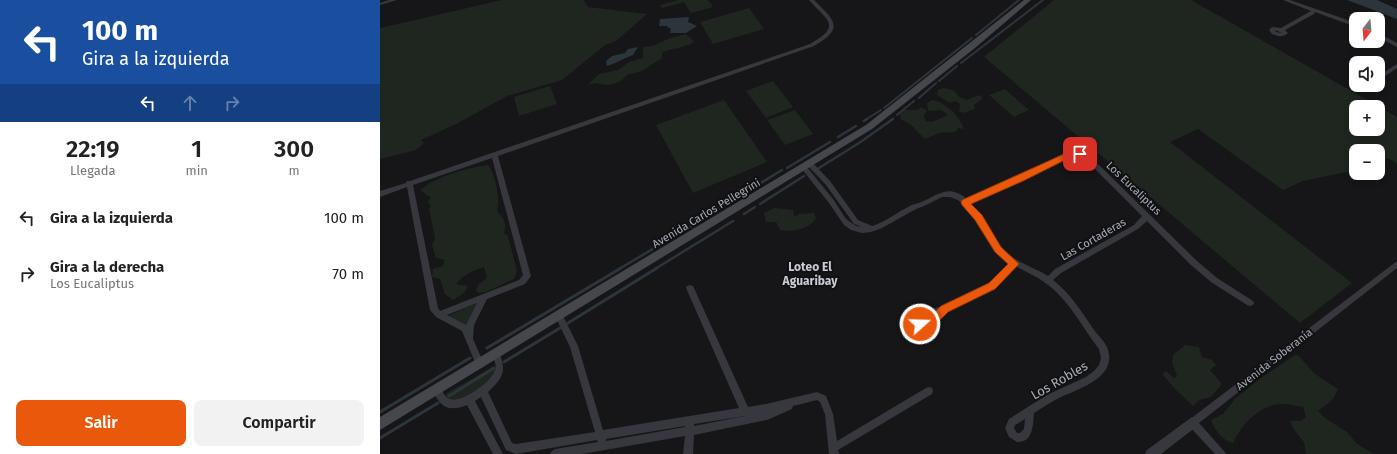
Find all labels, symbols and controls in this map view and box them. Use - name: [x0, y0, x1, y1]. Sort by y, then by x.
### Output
- north arrow: [1349, 12, 1385, 48]
- map controls: [1349, 12, 1385, 180]
- text: 100 m: [82, 14, 158, 47]
- icon: left: [16, 16, 68, 68]
- text: Gira a la izquierda: [82, 48, 230, 70]
- button: sound: [1349, 56, 1385, 92]
- icon: left: [137, 92, 159, 114]
- icon: ahead: [179, 92, 201, 114]
- icon: right: [221, 92, 243, 114]
- button: +: [1349, 100, 1385, 136]
- text: 22:19: [66, 135, 120, 163]
- text: 1: [191, 135, 202, 163]
- text: 300: [274, 135, 314, 163]
- pin: [1063, 137, 1097, 171]
- icon: arrive: [1069, 143, 1091, 165]
- button: −: [1349, 144, 1385, 180]
- street label: Los Eucaliptus: [1104, 159, 1164, 218]
- text: Llegada: [70, 163, 116, 178]
- text: min: [186, 163, 208, 178]
- text: m: [288, 163, 300, 178]
- street label: Avenida Carlos Pellegrini: [650, 176, 763, 251]
- icon: left: [16, 207, 38, 229]
- text: Gira a la izquierda: [50, 209, 173, 227]
- text: 100 m: [324, 209, 364, 227]
- street label: Las Cortaderas: [1058, 215, 1128, 263]
- text: Gira a la derecha: [50, 258, 164, 276]
- district label: Loteo El Aguaribay: [782, 260, 838, 288]
- icon: right: [16, 263, 38, 285]
- text: 70 m: [332, 265, 364, 283]
- text: Los Eucaliptus: [50, 276, 134, 291]
- position arrow: [899, 303, 941, 345]
- street label: Avenida Soberanía: [1234, 326, 1315, 393]
- street label: Los Robles: [1028, 358, 1090, 403]
- button: Salir: [16, 400, 186, 446]
- button: Compartir: [194, 400, 364, 446]

